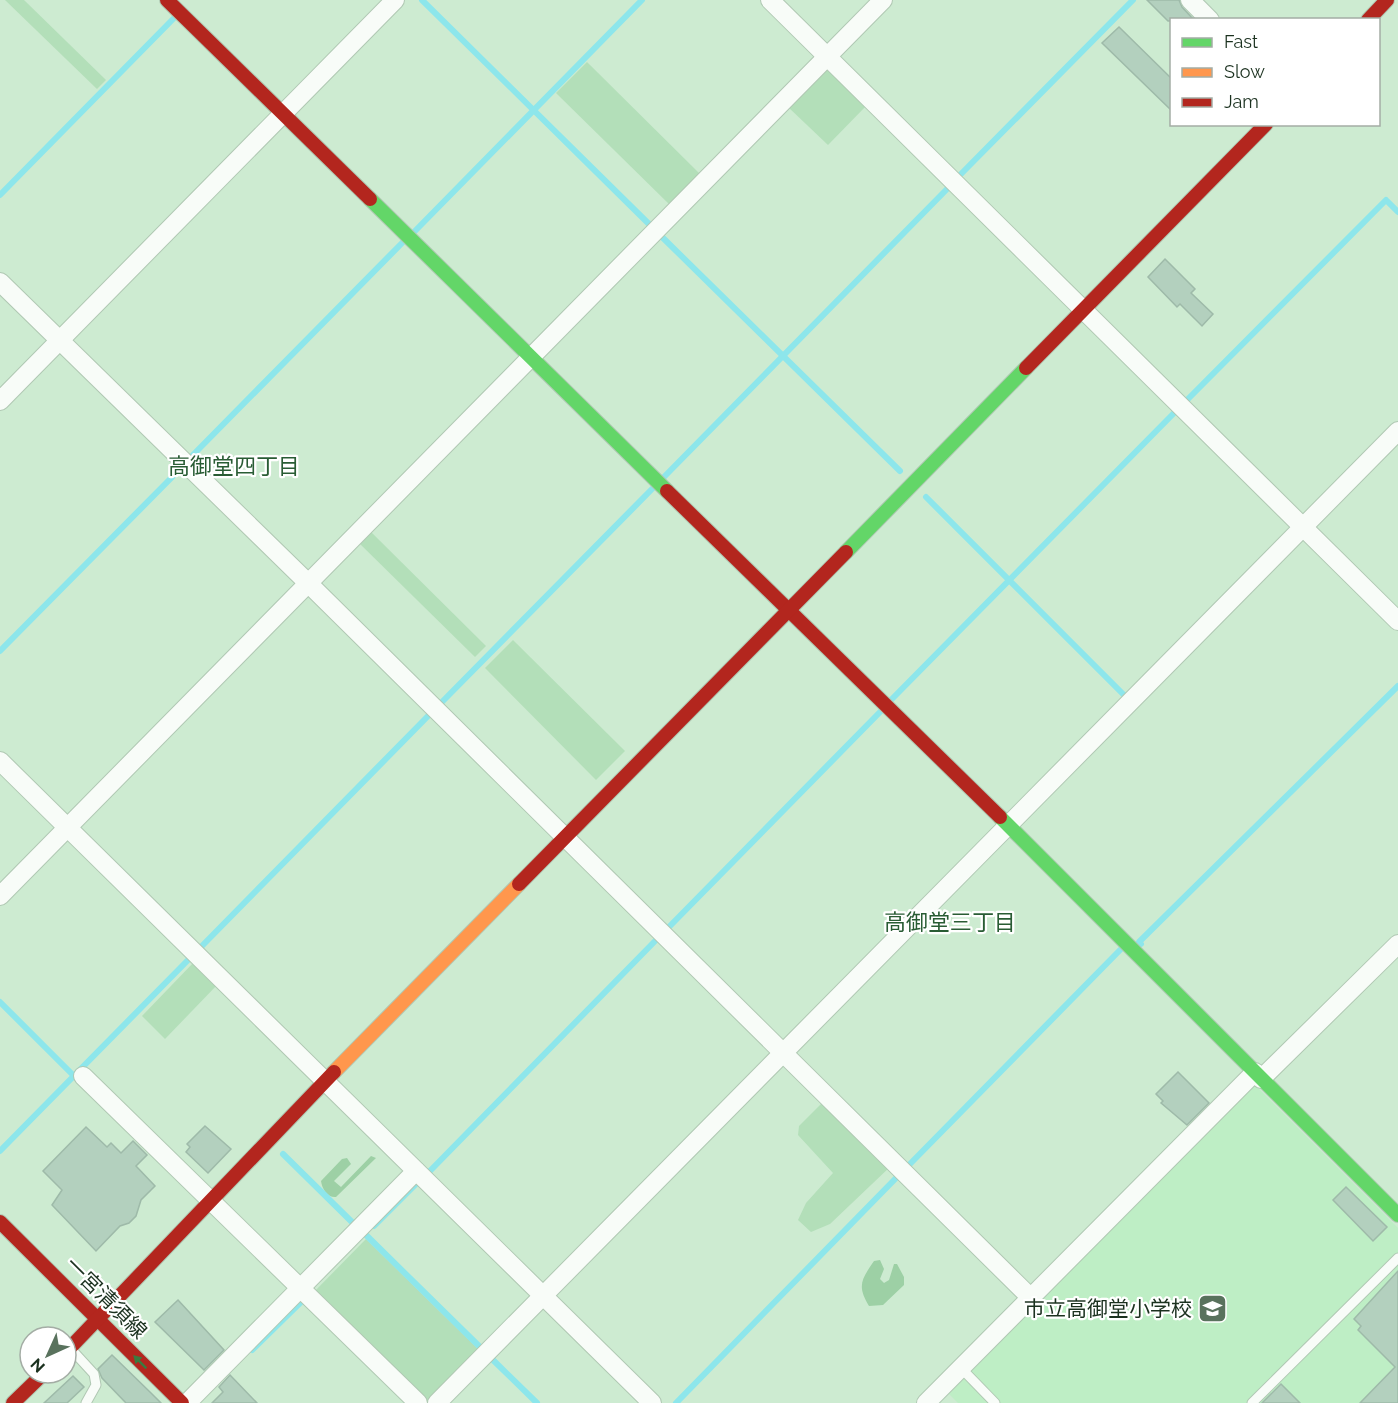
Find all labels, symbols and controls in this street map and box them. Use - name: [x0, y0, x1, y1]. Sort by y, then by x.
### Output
- legend: [1170, 18, 1380, 126]
- text: Fast: [1224, 31, 1258, 52]
- text: Slow: [1224, 61, 1265, 82]
- text: Jam: [1224, 91, 1259, 112]
- district label: 高御堂四丁目: [168, 453, 300, 479]
- district label: 高御堂三丁目: [884, 909, 1016, 935]
- street label: 一宮清須線: [60, 1252, 152, 1344]
- school or university icon: 市立高御堂小学校: [1197, 1293, 1229, 1325]
- place label: 市立高御堂小学校: [1024, 1296, 1192, 1321]
- north arrow: [18, 1325, 78, 1385]
- text: N: [27, 1354, 49, 1376]
- one-way arrow: [134, 1355, 148, 1369]

